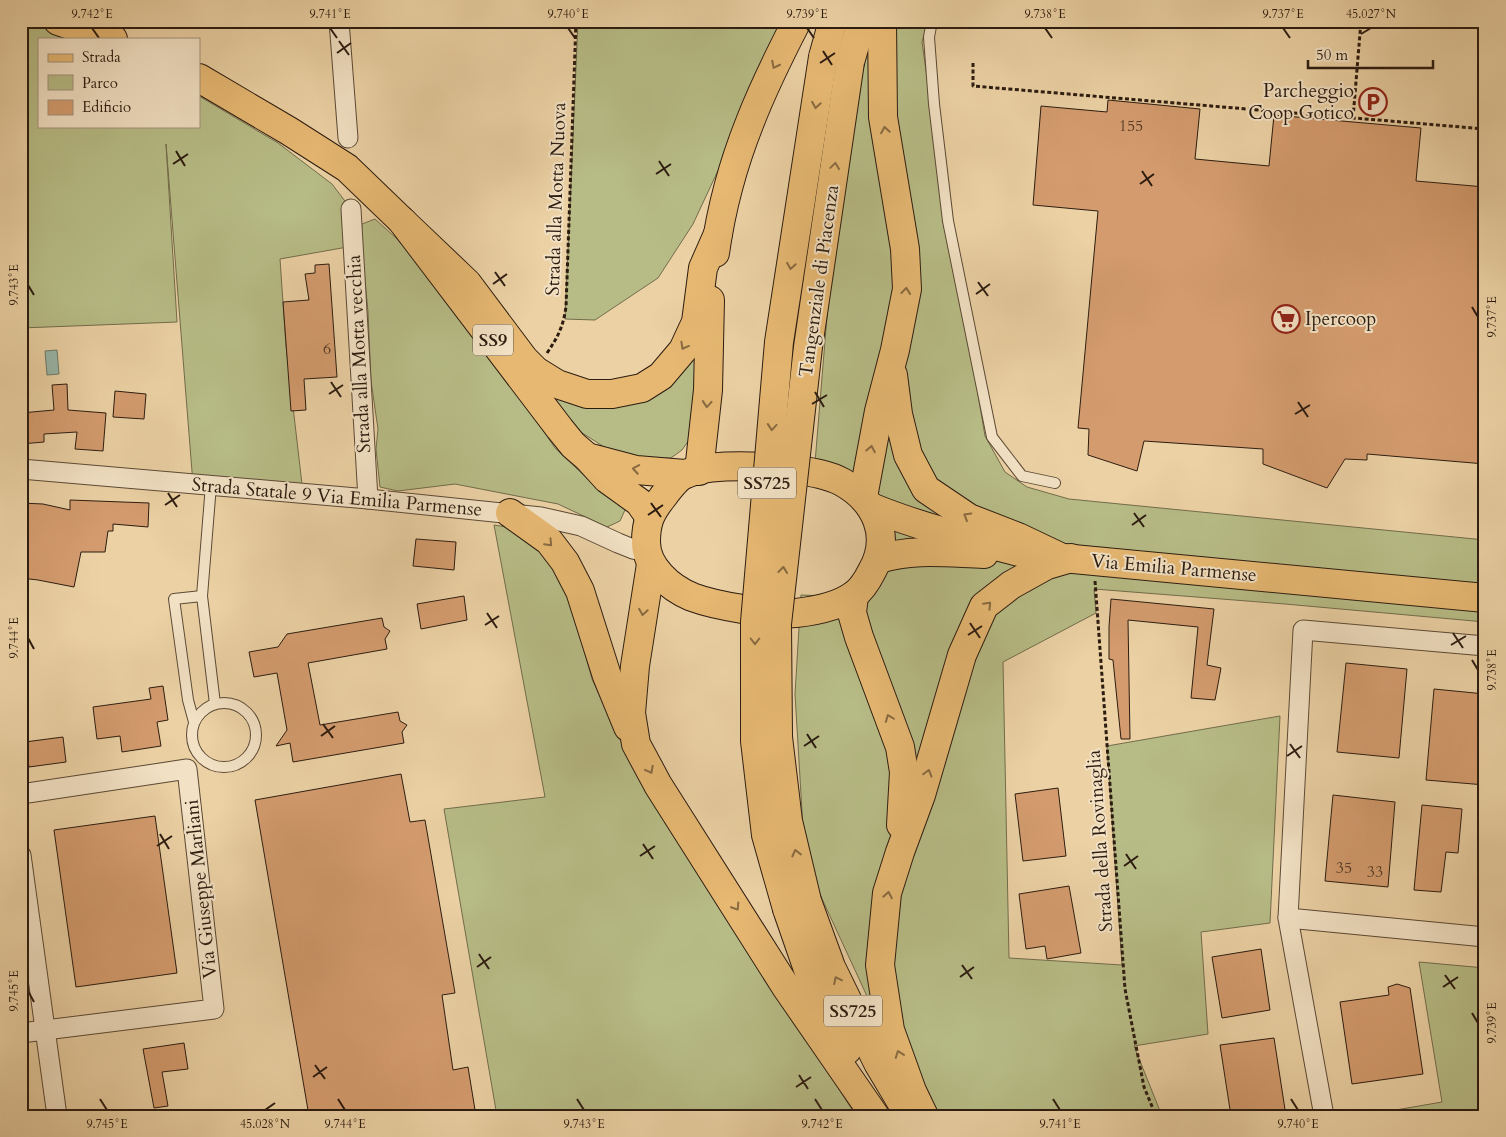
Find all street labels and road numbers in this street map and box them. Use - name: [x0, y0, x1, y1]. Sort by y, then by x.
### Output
- street label: Strada alla Motta Nuova: [540, 102, 572, 296]
- street label: Tangenziale di Piacenza: [793, 183, 845, 379]
- street label: Strada alla Motta vecchia: [341, 254, 377, 454]
- road number: SS9: [473, 324, 513, 356]
- road number: SS725: [738, 468, 796, 498]
- street label: Strada Statale 9 Via Emilia Parmense: [191, 471, 483, 523]
- street label: Via Emilia Parmense: [1090, 548, 1258, 588]
- street label: Strada della Rovinaglia: [1081, 749, 1119, 933]
- street label: Via Giuseppe Marliani: [179, 798, 223, 980]
- road number: SS725: [824, 996, 882, 1026]

